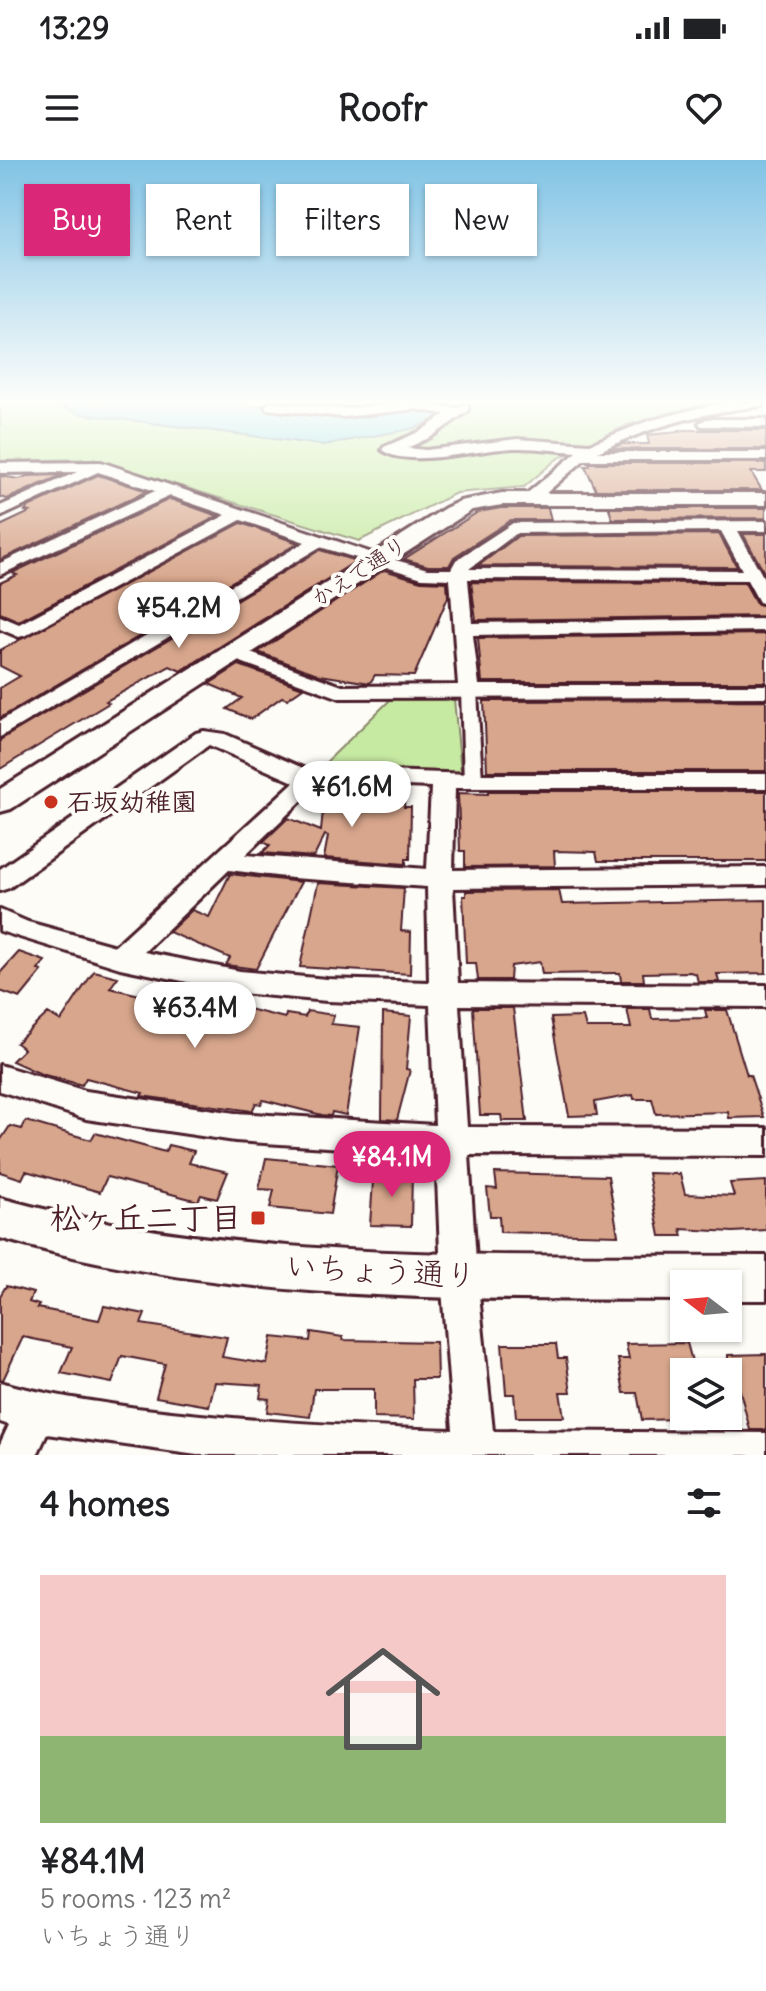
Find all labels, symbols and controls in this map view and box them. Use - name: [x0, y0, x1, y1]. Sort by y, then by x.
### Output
- text: 13:29: [40, 9, 109, 47]
- icon: menu: [40, 86, 84, 130]
- text: Roofr: [338, 86, 428, 131]
- icon: heart: [682, 86, 726, 130]
- chip: Buy: [24, 184, 130, 256]
- chip: Rent: [146, 184, 260, 256]
- chip: Filters: [276, 184, 409, 256]
- chip: New: [425, 184, 537, 256]
- street label: かえで通り: [306, 530, 412, 612]
- pin: ¥54.2M: [114, 582, 244, 650]
- text: ¥54.2M: [136, 591, 222, 624]
- pin: ¥61.6M: [287, 761, 417, 829]
- text: ¥61.6M: [311, 770, 393, 803]
- place label: 石坂幼稚園: [67, 785, 197, 818]
- marker: 石坂幼稚園: [42, 793, 60, 811]
- pin: ¥63.4M: [130, 982, 260, 1050]
- text: ¥63.4M: [152, 991, 238, 1024]
- pin: ¥84.1M: [327, 1131, 457, 1199]
- text: ¥84.1M: [352, 1140, 433, 1173]
- place label: 松ヶ丘二丁目: [50, 1197, 242, 1238]
- marker: 松ヶ丘二丁目: [249, 1209, 267, 1227]
- street label: いちょう通り: [284, 1245, 478, 1296]
- north arrow: [670, 1270, 742, 1342]
- map controls: [670, 1270, 742, 1430]
- button: layers: [670, 1358, 742, 1430]
- icon: filters: [682, 1481, 726, 1525]
- text: 4 homes: [40, 1482, 170, 1525]
- icon: home: [311, 1627, 455, 1771]
- text: ¥84.1M: [40, 1839, 146, 1882]
- text: 5 rooms · 123 m²: [40, 1882, 232, 1915]
- text: いちょう通り: [40, 1919, 196, 1952]

